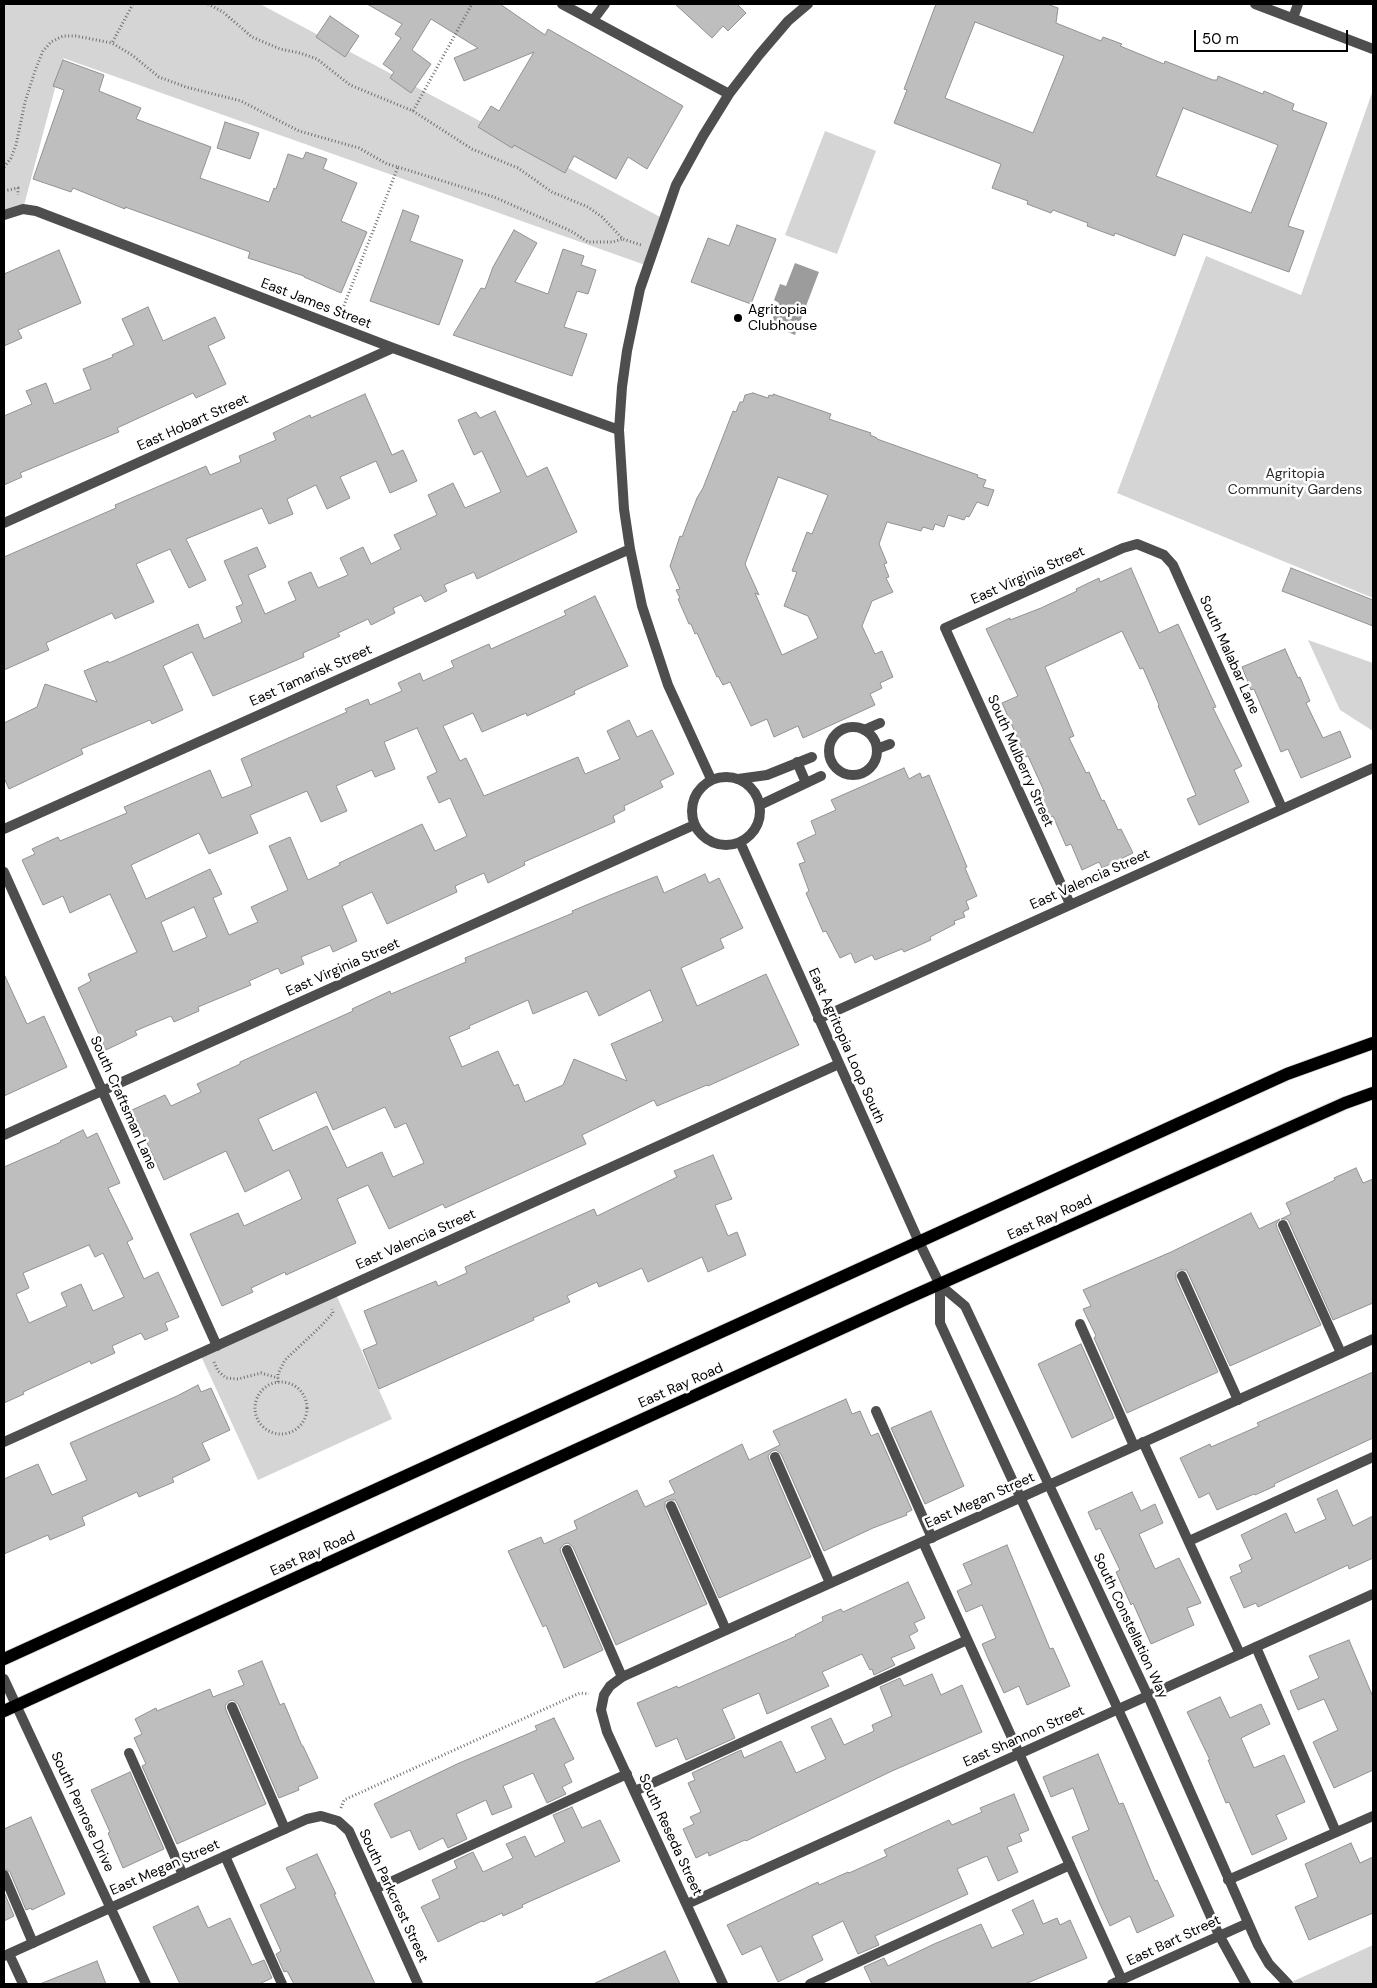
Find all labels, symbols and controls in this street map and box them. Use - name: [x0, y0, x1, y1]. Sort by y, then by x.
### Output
- scale bar: [1197, 20, 1351, 52]
- text: 50 m: [1202, 29, 1239, 49]
- street label: East James Street: [258, 275, 374, 333]
- place label: Agritopia Clubhouse: [748, 302, 817, 334]
- marker: Agritopia Clubhouse: [732, 312, 744, 324]
- street label: East Hobart Street: [135, 391, 251, 455]
- park label: Agritopia Community Gardens: [1228, 466, 1362, 498]
- street label: East Virginia Street: [969, 543, 1087, 609]
- street label: South Malabar Lane: [1195, 593, 1263, 717]
- street label: East Tamarisk Street: [247, 641, 375, 711]
- street label: South Mulberry Street: [983, 692, 1057, 830]
- street label: East Valencia Street: [1028, 846, 1152, 914]
- street label: East Virginia Street: [284, 935, 402, 1001]
- street label: East Agritopia Loop South: [804, 966, 888, 1126]
- street label: South Craftsman Lane: [86, 1034, 160, 1172]
- street label: East Ray Road: [1005, 1192, 1095, 1244]
- street label: East Valencia Street: [354, 1206, 478, 1274]
- street label: East Ray Road: [636, 1360, 726, 1412]
- street label: East Megan Street: [923, 1469, 1037, 1533]
- street label: East Ray Road: [268, 1528, 358, 1580]
- street label: South Constellation Way: [1089, 1551, 1171, 1701]
- street label: East Shannon Street: [961, 1703, 1087, 1771]
- street label: South Penrose Drive: [47, 1749, 117, 1875]
- street label: South Reseda Street: [634, 1771, 706, 1899]
- street label: South Parkcrest Street: [355, 1827, 431, 1965]
- street label: East Megan Street: [108, 1836, 222, 1900]
- street label: East Bart Street: [1124, 1912, 1224, 1970]

